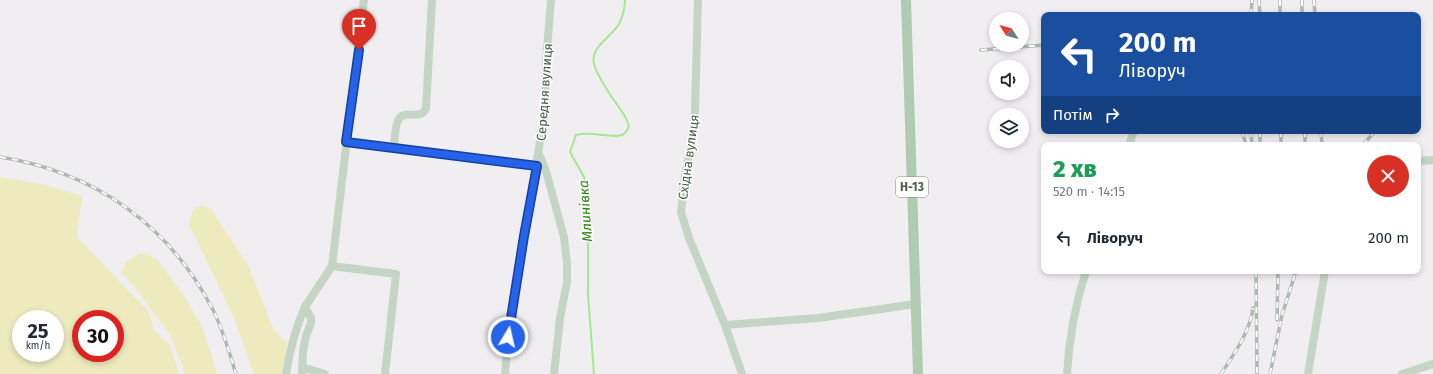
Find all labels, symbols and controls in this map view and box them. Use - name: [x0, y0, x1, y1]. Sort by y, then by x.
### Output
- pin: [342, 9, 376, 50]
- north arrow: [989, 12, 1029, 52]
- map controls: [989, 12, 1029, 148]
- icon: arrive: [348, 15, 370, 37]
- text: 200 m: [1119, 26, 1197, 59]
- icon: left: [1053, 28, 1105, 80]
- street label: Середня вулиця: [534, 43, 555, 141]
- button: sound: [989, 60, 1029, 100]
- text: Ліворуч: [1119, 60, 1186, 82]
- icon: right: [1101, 104, 1123, 126]
- text: Потім: [1053, 106, 1093, 124]
- button: layers: [989, 108, 1029, 148]
- street label: Східна вулиця: [675, 113, 702, 201]
- text: 2 хв: [1053, 155, 1097, 183]
- button: close: [1367, 155, 1409, 197]
- road number: Н-13: [896, 177, 928, 197]
- water label: Млинівка: [575, 180, 596, 242]
- text: 520 m · 14:15: [1053, 184, 1125, 199]
- icon: left: [1053, 227, 1075, 249]
- text: Ліворуч: [1087, 229, 1143, 247]
- text: 200 m: [1368, 229, 1409, 247]
- speed limit sign: 30: [72, 310, 124, 362]
- position arrow: [487, 316, 529, 358]
- text: 25: [27, 319, 49, 343]
- text: km/h: [26, 340, 50, 352]

